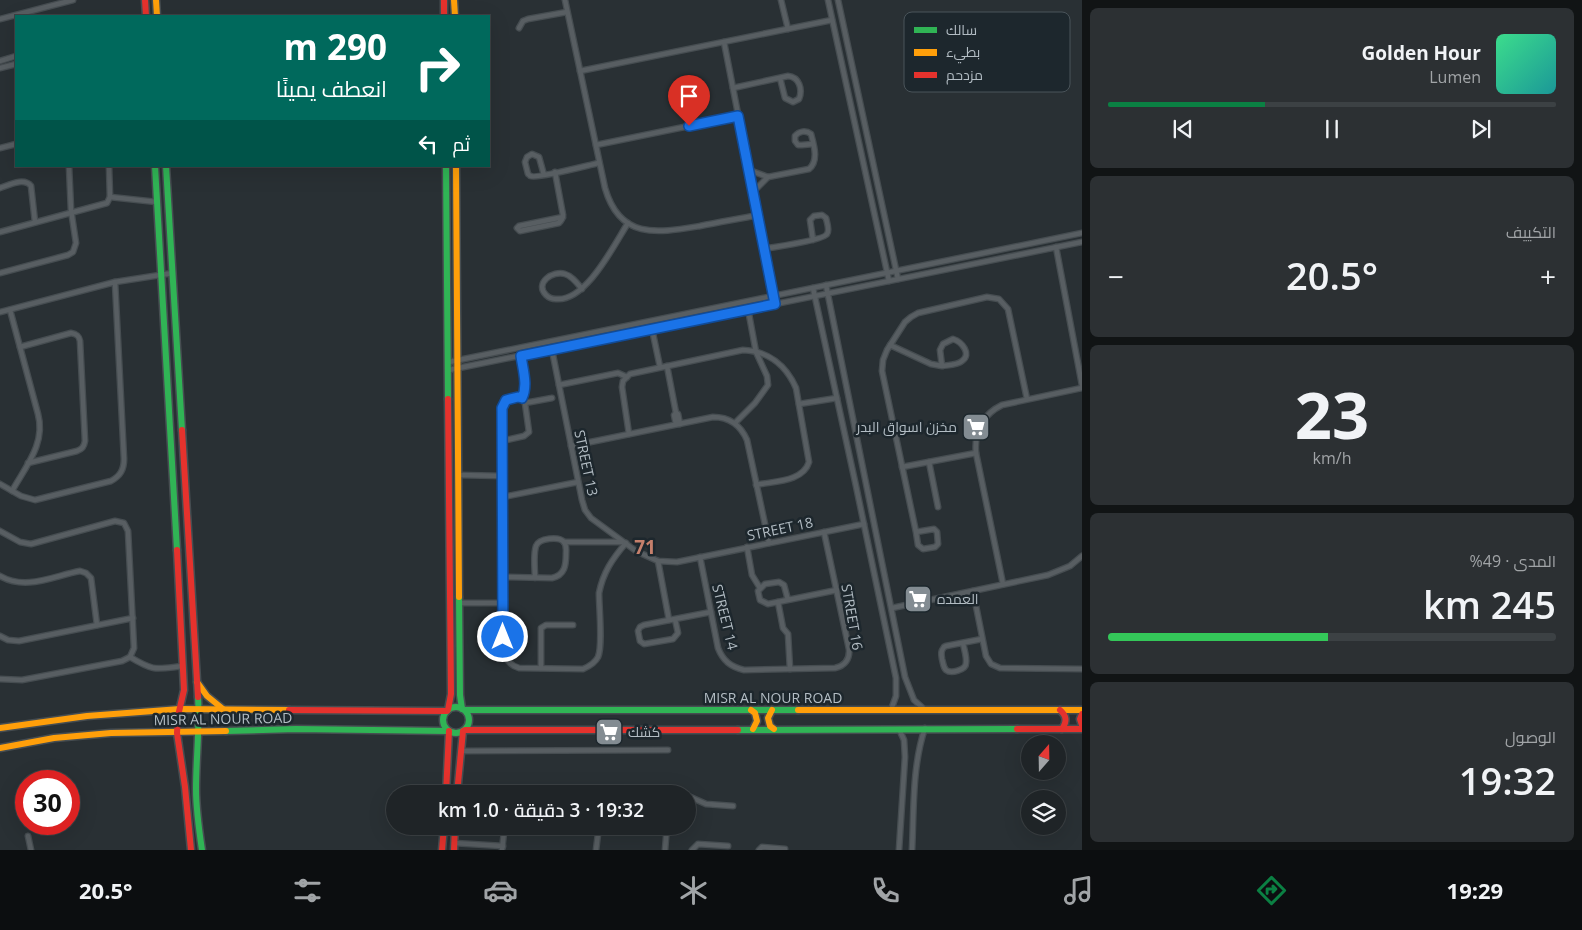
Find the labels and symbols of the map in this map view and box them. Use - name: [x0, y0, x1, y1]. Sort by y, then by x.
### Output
- legend: [904, 12, 1070, 92]
- text: سالك: [946, 20, 977, 39]
- text: بطيء: [946, 42, 980, 64]
- text: مزدحم: [946, 65, 983, 85]
- pin: [668, 75, 710, 126]
- supermarket icon: مخزن اسواق البدر: [961, 412, 991, 442]
- place label: مخزن اسواق البدر: [856, 417, 957, 436]
- street label: STREET 13: [570, 428, 603, 498]
- street label: STREET 18: [745, 512, 815, 545]
- district label: 71: [634, 534, 656, 560]
- street label: STREET 14: [708, 582, 743, 652]
- street label: STREET 16: [837, 582, 868, 652]
- supermarket icon: العمده: [903, 584, 933, 614]
- place label: العمده: [937, 589, 979, 608]
- position arrow: [476, 610, 528, 662]
- street label: MISR AL NOUR ROAD: [704, 688, 842, 707]
- street label: MISR AL NOUR ROAD: [153, 708, 293, 729]
- supermarket icon: كشك: [594, 717, 624, 747]
- place label: كشك: [628, 722, 660, 741]
- north arrow: [1021, 735, 1066, 780]
- speed limit sign: 30: [15, 770, 80, 835]

